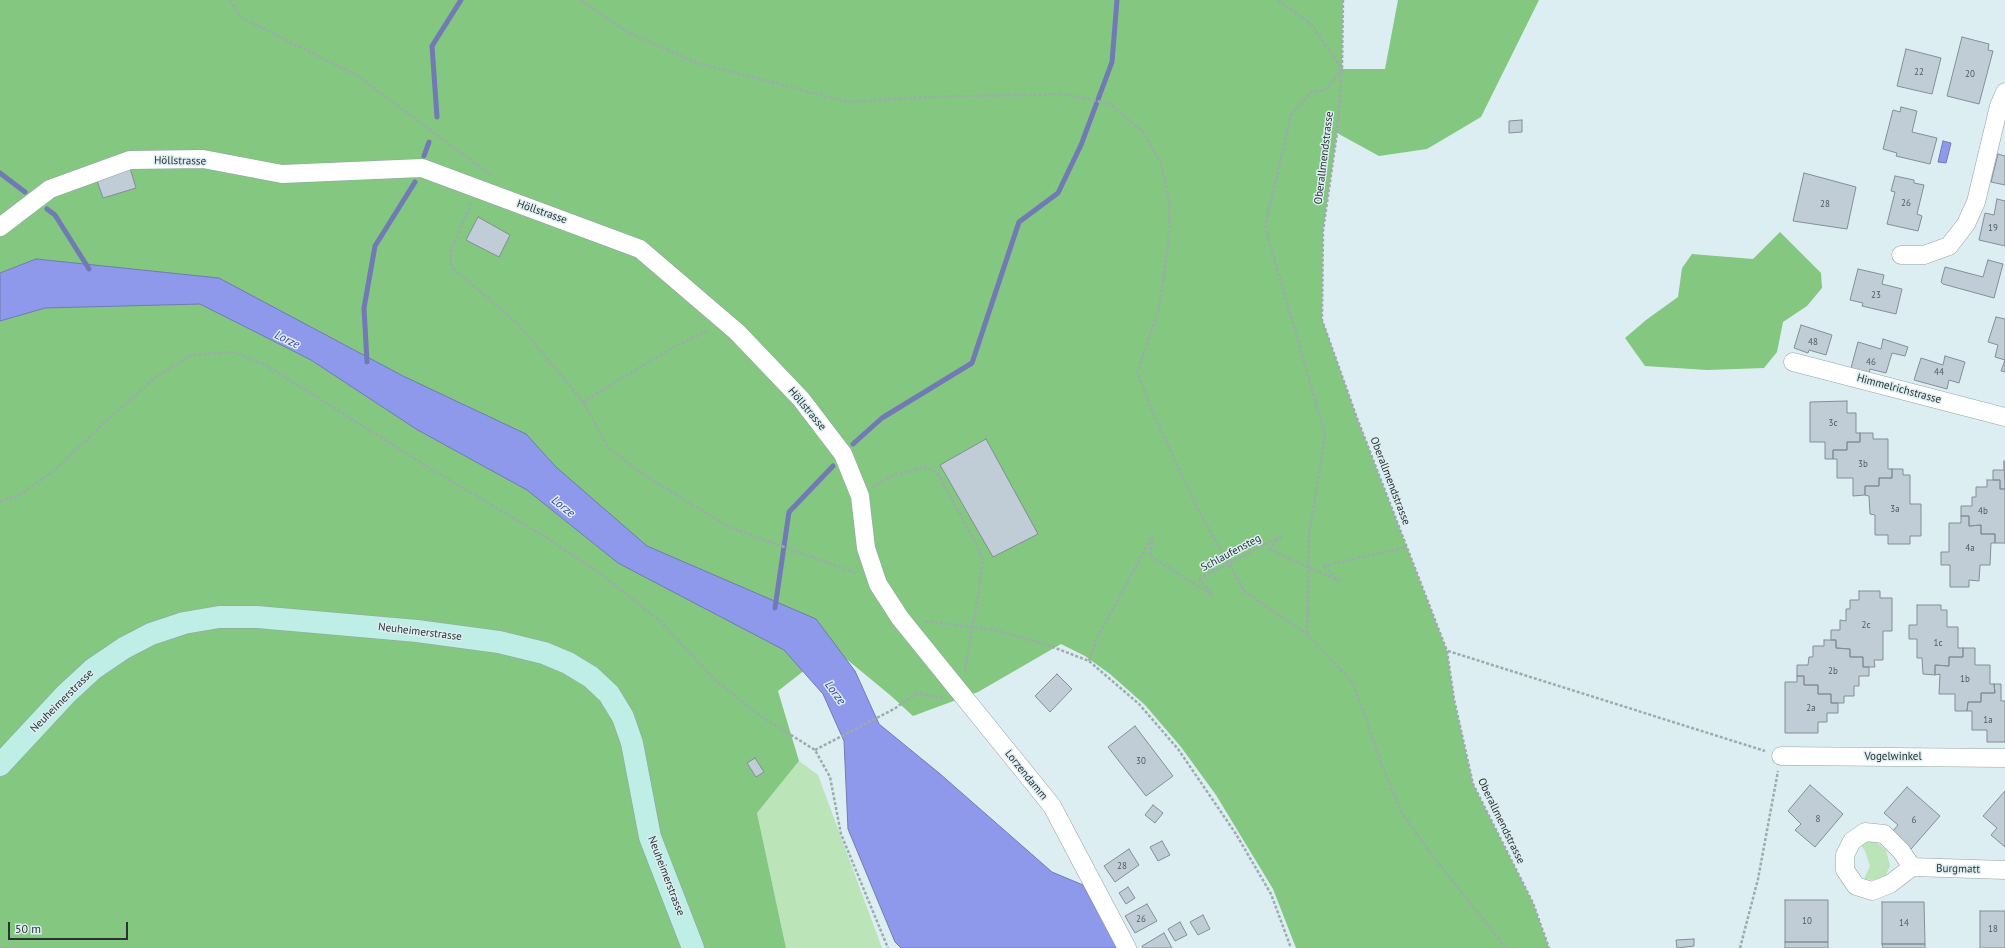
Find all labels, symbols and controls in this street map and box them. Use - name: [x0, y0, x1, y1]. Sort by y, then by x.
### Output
- house number: 22: [1914, 67, 1924, 77]
- house number: 20: [1965, 69, 1975, 79]
- street label: Oberallmendstrasse: [1312, 111, 1336, 205]
- street label: Höllstrasse: [154, 154, 206, 168]
- street label: Höllstrasse: [515, 197, 569, 227]
- house number: 26: [1901, 198, 1911, 208]
- house number: 28: [1820, 199, 1830, 209]
- house number: 19: [1988, 223, 1998, 233]
- house number: 23: [1871, 290, 1881, 300]
- water label: Lorze: [272, 328, 302, 352]
- house number: 48: [1808, 337, 1818, 347]
- house number: 46: [1866, 357, 1876, 367]
- house number: 44: [1934, 367, 1944, 377]
- street label: Himmelrichstrasse: [1855, 371, 1943, 407]
- street label: Höllstrasse: [785, 385, 829, 433]
- house number: 3c: [1829, 418, 1837, 428]
- street label: Oberallmendstrasse: [1367, 435, 1413, 527]
- house number: 3b: [1858, 459, 1868, 469]
- water label: Lorze: [548, 493, 578, 521]
- house number: 3a: [1890, 504, 1900, 514]
- house number: 4b: [1978, 506, 1988, 516]
- street label: Schlaufensteg: [1199, 532, 1263, 574]
- house number: 4a: [1965, 543, 1975, 553]
- street label: Neuheimerstrasse: [377, 620, 463, 644]
- house number: 2c: [1862, 620, 1870, 630]
- house number: 1c: [1934, 638, 1942, 648]
- house number: 2b: [1828, 666, 1838, 676]
- street label: Neuheimerstrasse: [28, 667, 96, 735]
- house number: 1b: [1960, 674, 1970, 684]
- water label: Lorze: [822, 678, 848, 708]
- house number: 2a: [1806, 703, 1816, 713]
- house number: 1a: [1983, 715, 1993, 725]
- street label: Lorzendamm: [1002, 747, 1050, 803]
- street label: Vogelwinkel: [1864, 750, 1922, 764]
- house number: 30: [1136, 756, 1146, 766]
- street label: Oberallmendstrasse: [1475, 776, 1527, 866]
- house number: 8: [1816, 814, 1820, 824]
- house number: 6: [1912, 815, 1916, 825]
- street label: Neuheimerstrasse: [645, 834, 687, 918]
- house number: 28: [1117, 861, 1127, 871]
- street label: Burgmatt: [1936, 862, 1980, 876]
- scale bar: [10, 914, 130, 940]
- house number: 26: [1136, 914, 1146, 924]
- house number: 10: [1802, 916, 1812, 926]
- house number: 14: [1899, 918, 1909, 928]
- text: 50 m: [15, 921, 41, 936]
- house number: 18: [1988, 924, 1998, 934]

